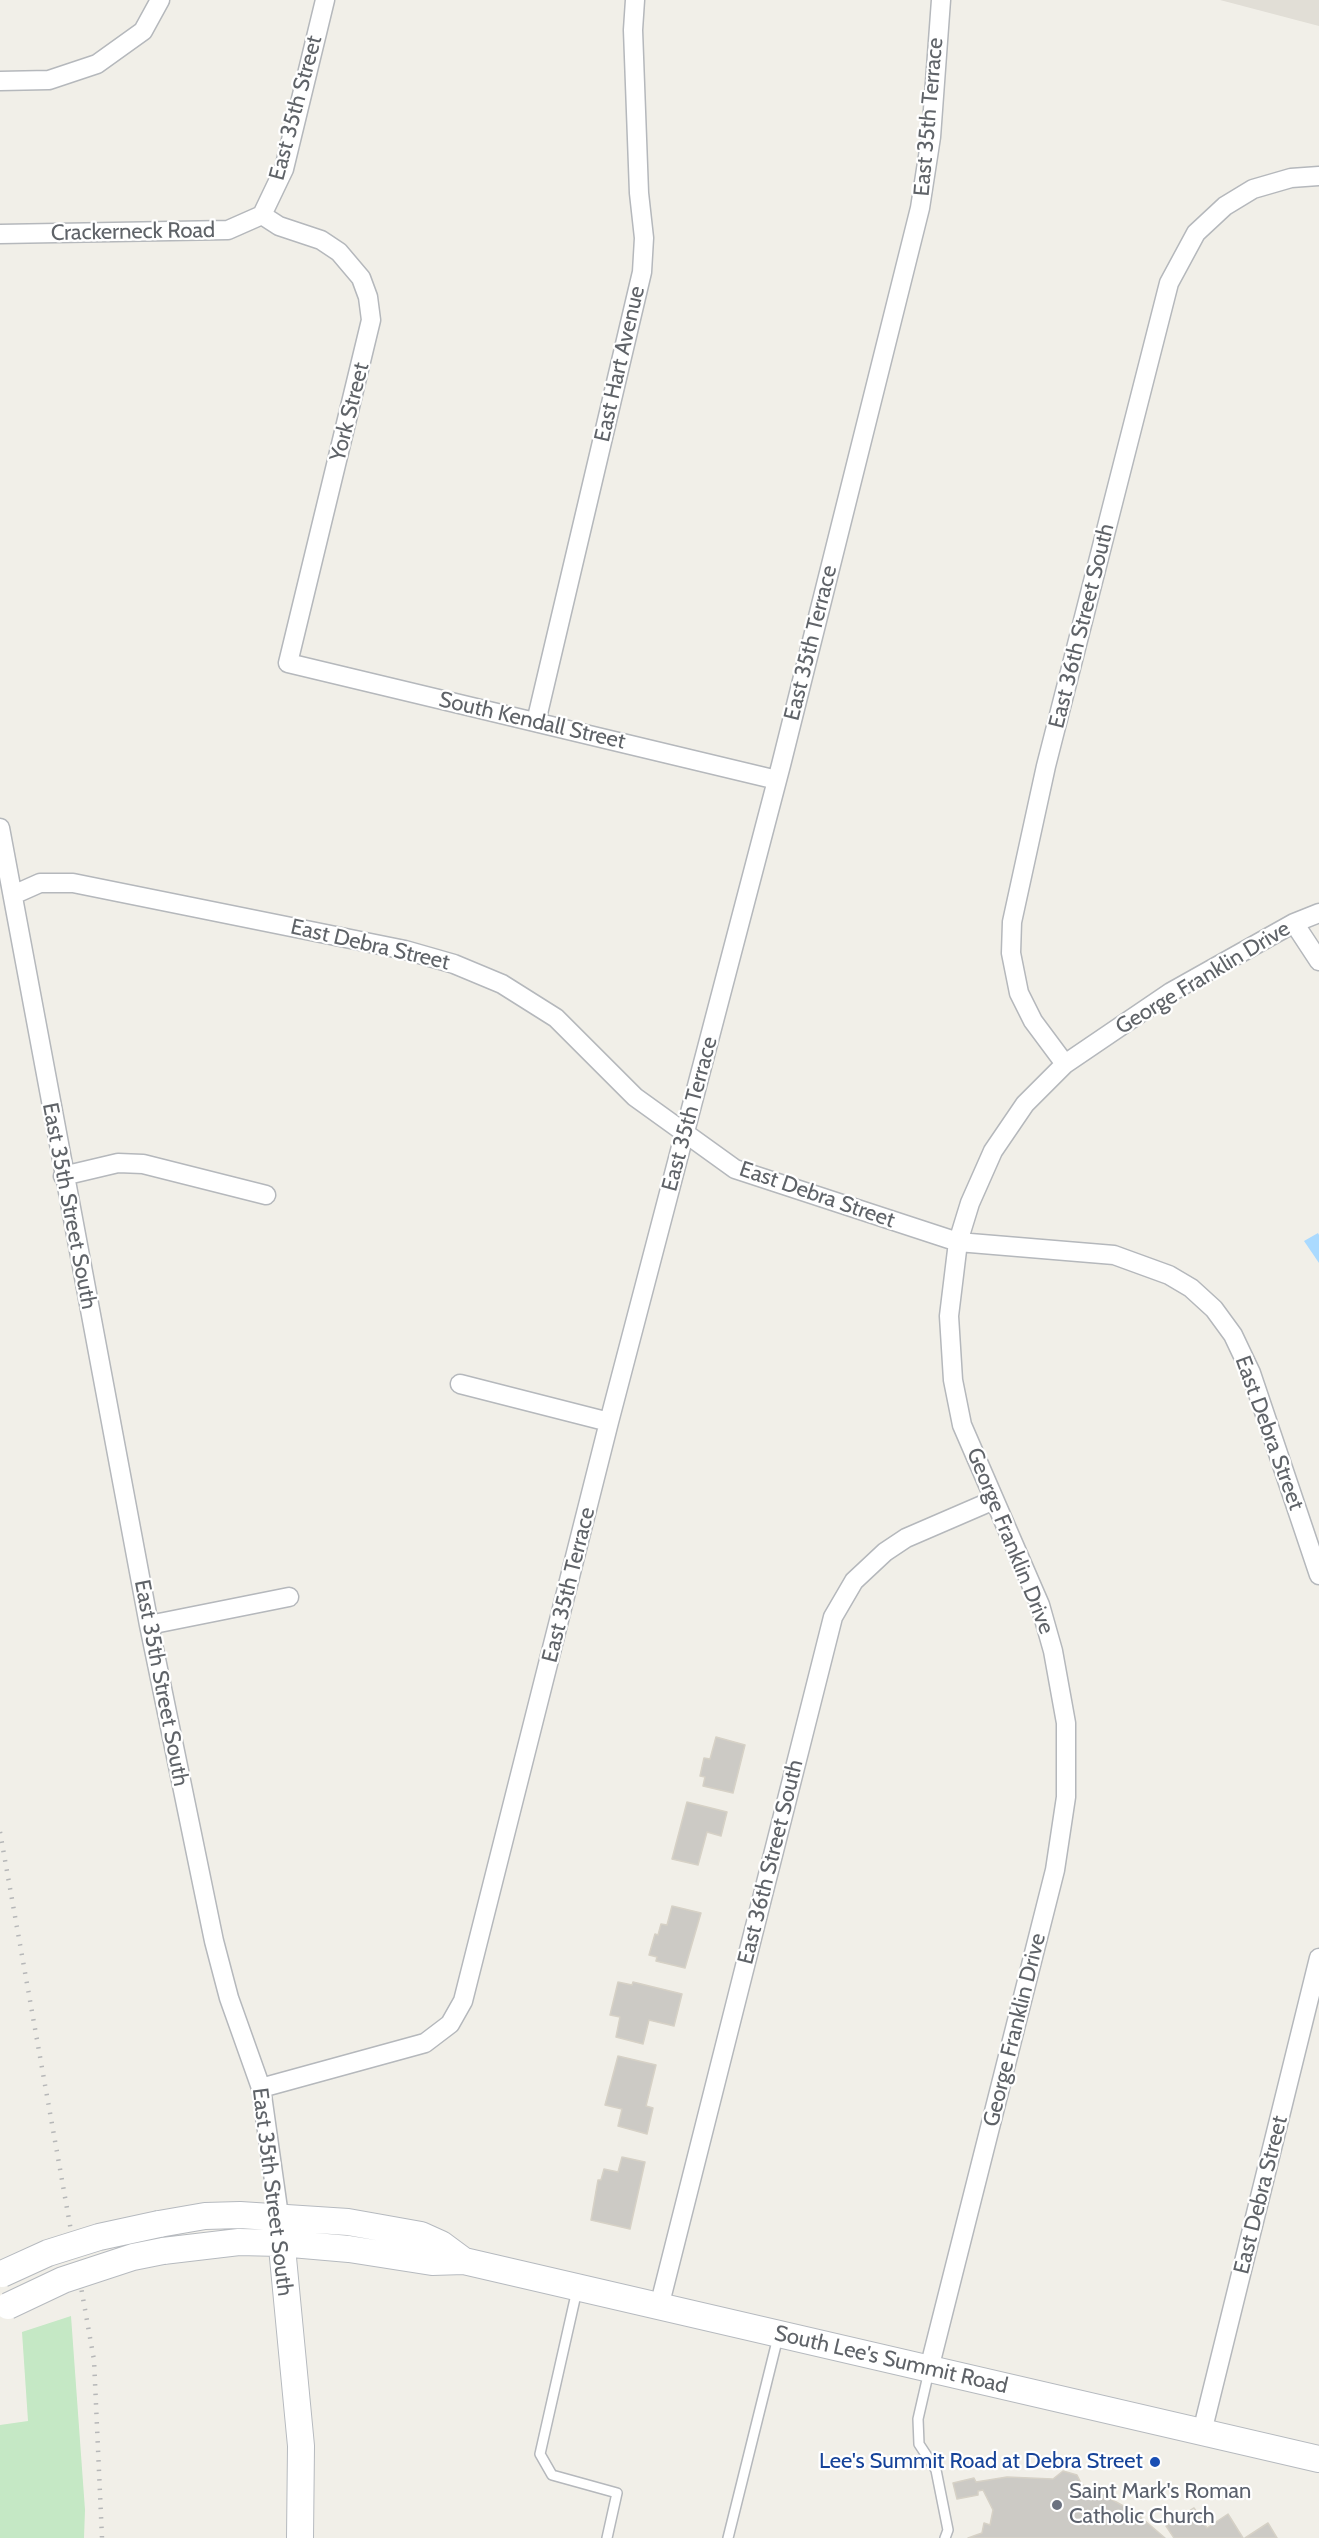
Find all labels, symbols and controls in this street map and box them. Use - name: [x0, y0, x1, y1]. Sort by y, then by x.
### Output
- street label: East 35th Street: [264, 33, 328, 183]
- street label: East 35th Terrace: [909, 37, 949, 197]
- street label: Crackerneck Road: [51, 217, 215, 247]
- street label: East Hart Avenue: [589, 283, 651, 445]
- street label: York Street: [325, 360, 375, 464]
- street label: East 36th Street South: [1044, 521, 1120, 731]
- street label: East 35th Terrace: [779, 563, 843, 723]
- street label: South Kendall Street: [436, 687, 628, 755]
- street label: East Debra Street: [288, 914, 452, 976]
- street label: George Franklin Drive: [1111, 916, 1295, 1040]
- street label: East 35th Terrace: [657, 1034, 723, 1194]
- street label: East 35th Street South: [36, 1101, 102, 1311]
- street label: East Debra Street: [736, 1156, 898, 1234]
- street label: East Debra Street: [1229, 1352, 1309, 1514]
- street label: George Franklin Drive: [961, 1444, 1059, 1638]
- street label: East 35th Terrace: [537, 1505, 601, 1665]
- street label: East 35th Street South: [128, 1578, 194, 1788]
- street label: East 36th Street South: [733, 1757, 809, 1967]
- street label: George Franklin Drive: [978, 1931, 1052, 2129]
- street label: East 35th Street South: [246, 2086, 298, 2298]
- street label: East Debra Street: [1229, 2113, 1293, 2277]
- street label: South Lee's Summit Road: [772, 2320, 1010, 2400]
- place label: Lee's Summit Road at Debra Street: [819, 2449, 1143, 2475]
- marker: Lee's Summit Road at Debra Street: [1148, 2455, 1162, 2469]
- place label: Saint Mark's Roman Catholic Church: [1069, 2479, 1251, 2530]
- marker: Saint Mark's Roman Catholic Church: [1050, 2498, 1064, 2512]

